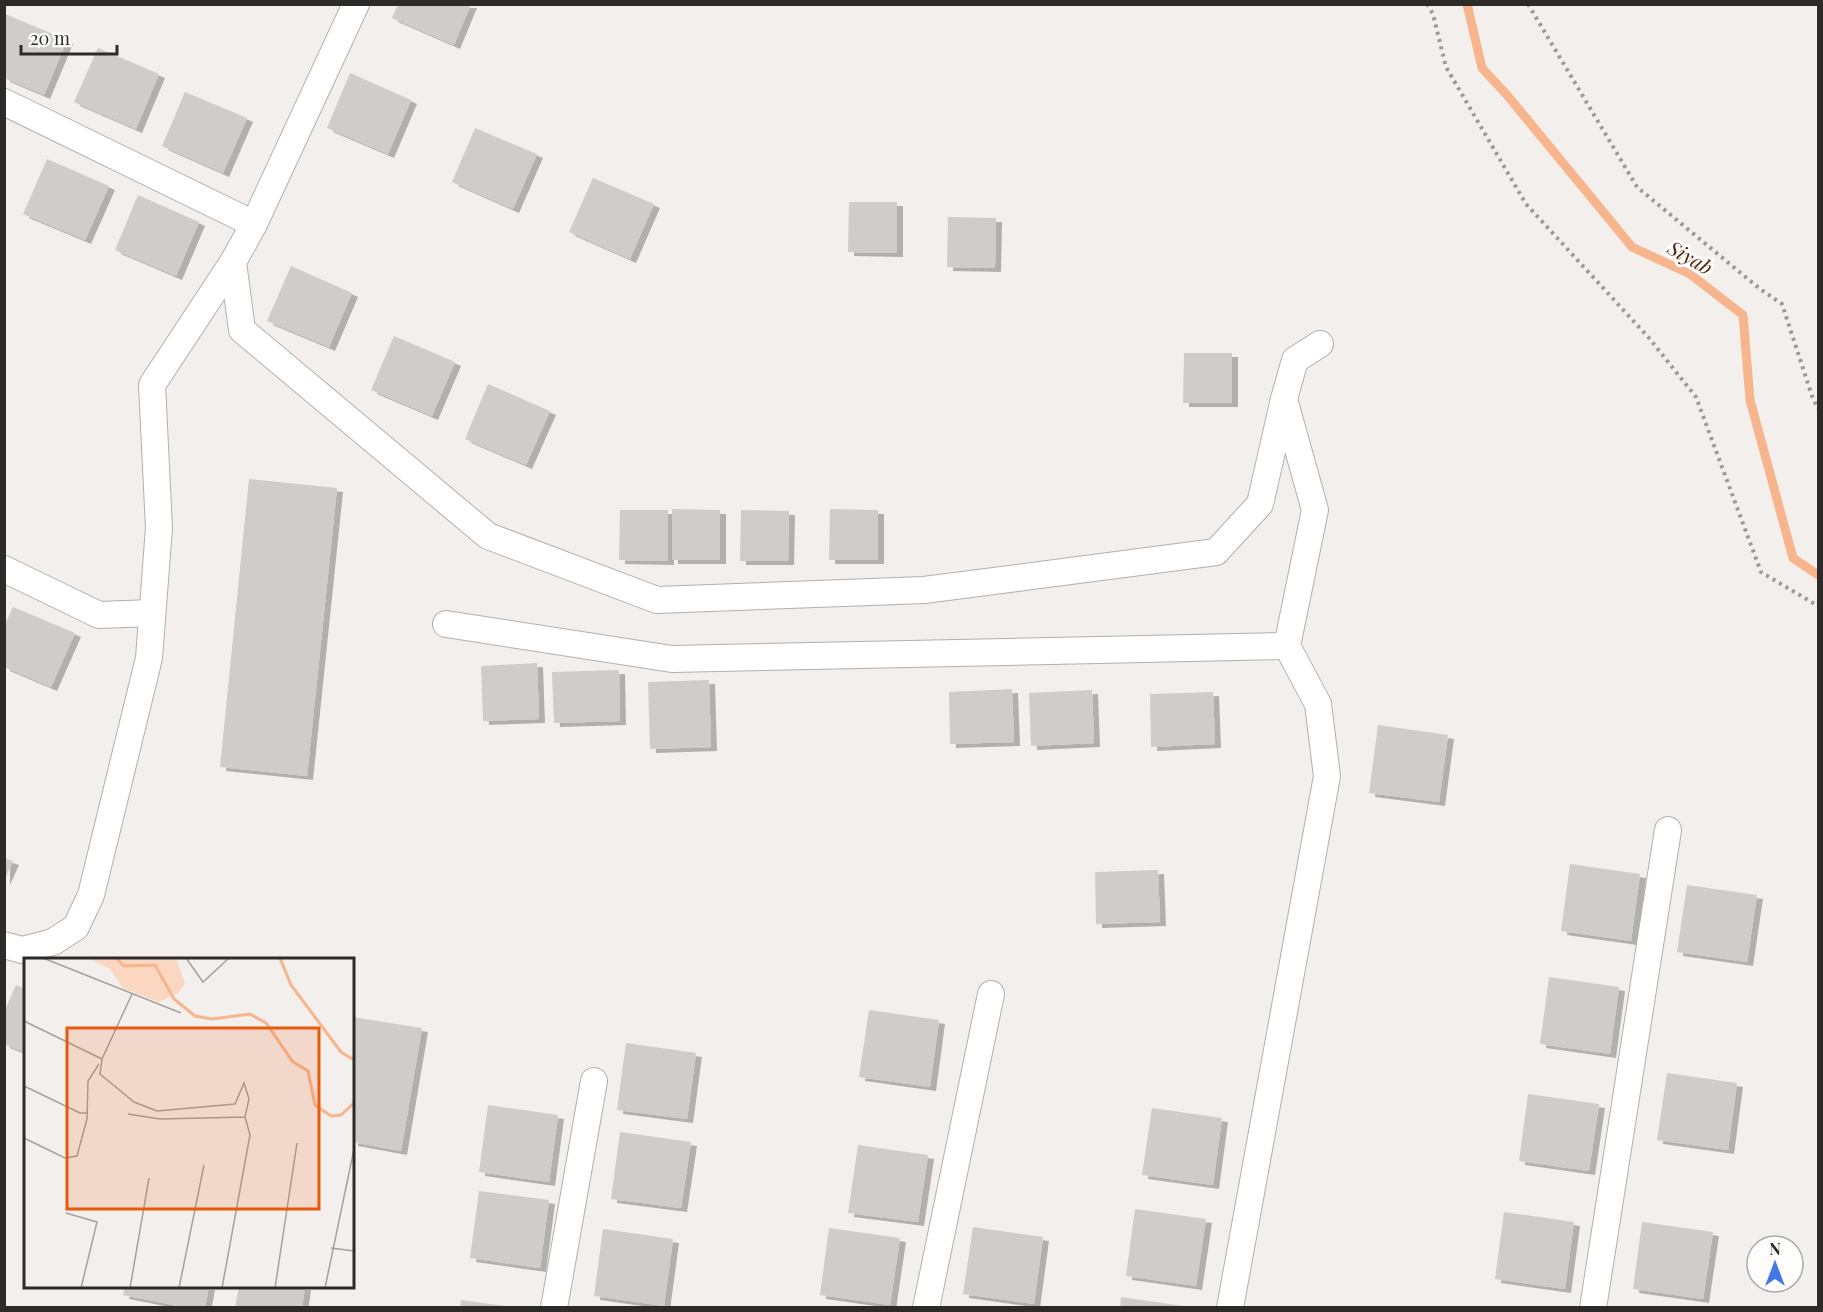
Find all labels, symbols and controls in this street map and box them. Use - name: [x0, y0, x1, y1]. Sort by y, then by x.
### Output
- scale bar: [21, 18, 117, 56]
- text: 20 m: [30, 26, 70, 50]
- water label: Siyab: [1663, 233, 1718, 280]
- inset map: [24, 958, 354, 1288]
- north arrow: [1745, 1234, 1805, 1294]
- text: N: [1769, 1238, 1781, 1259]

